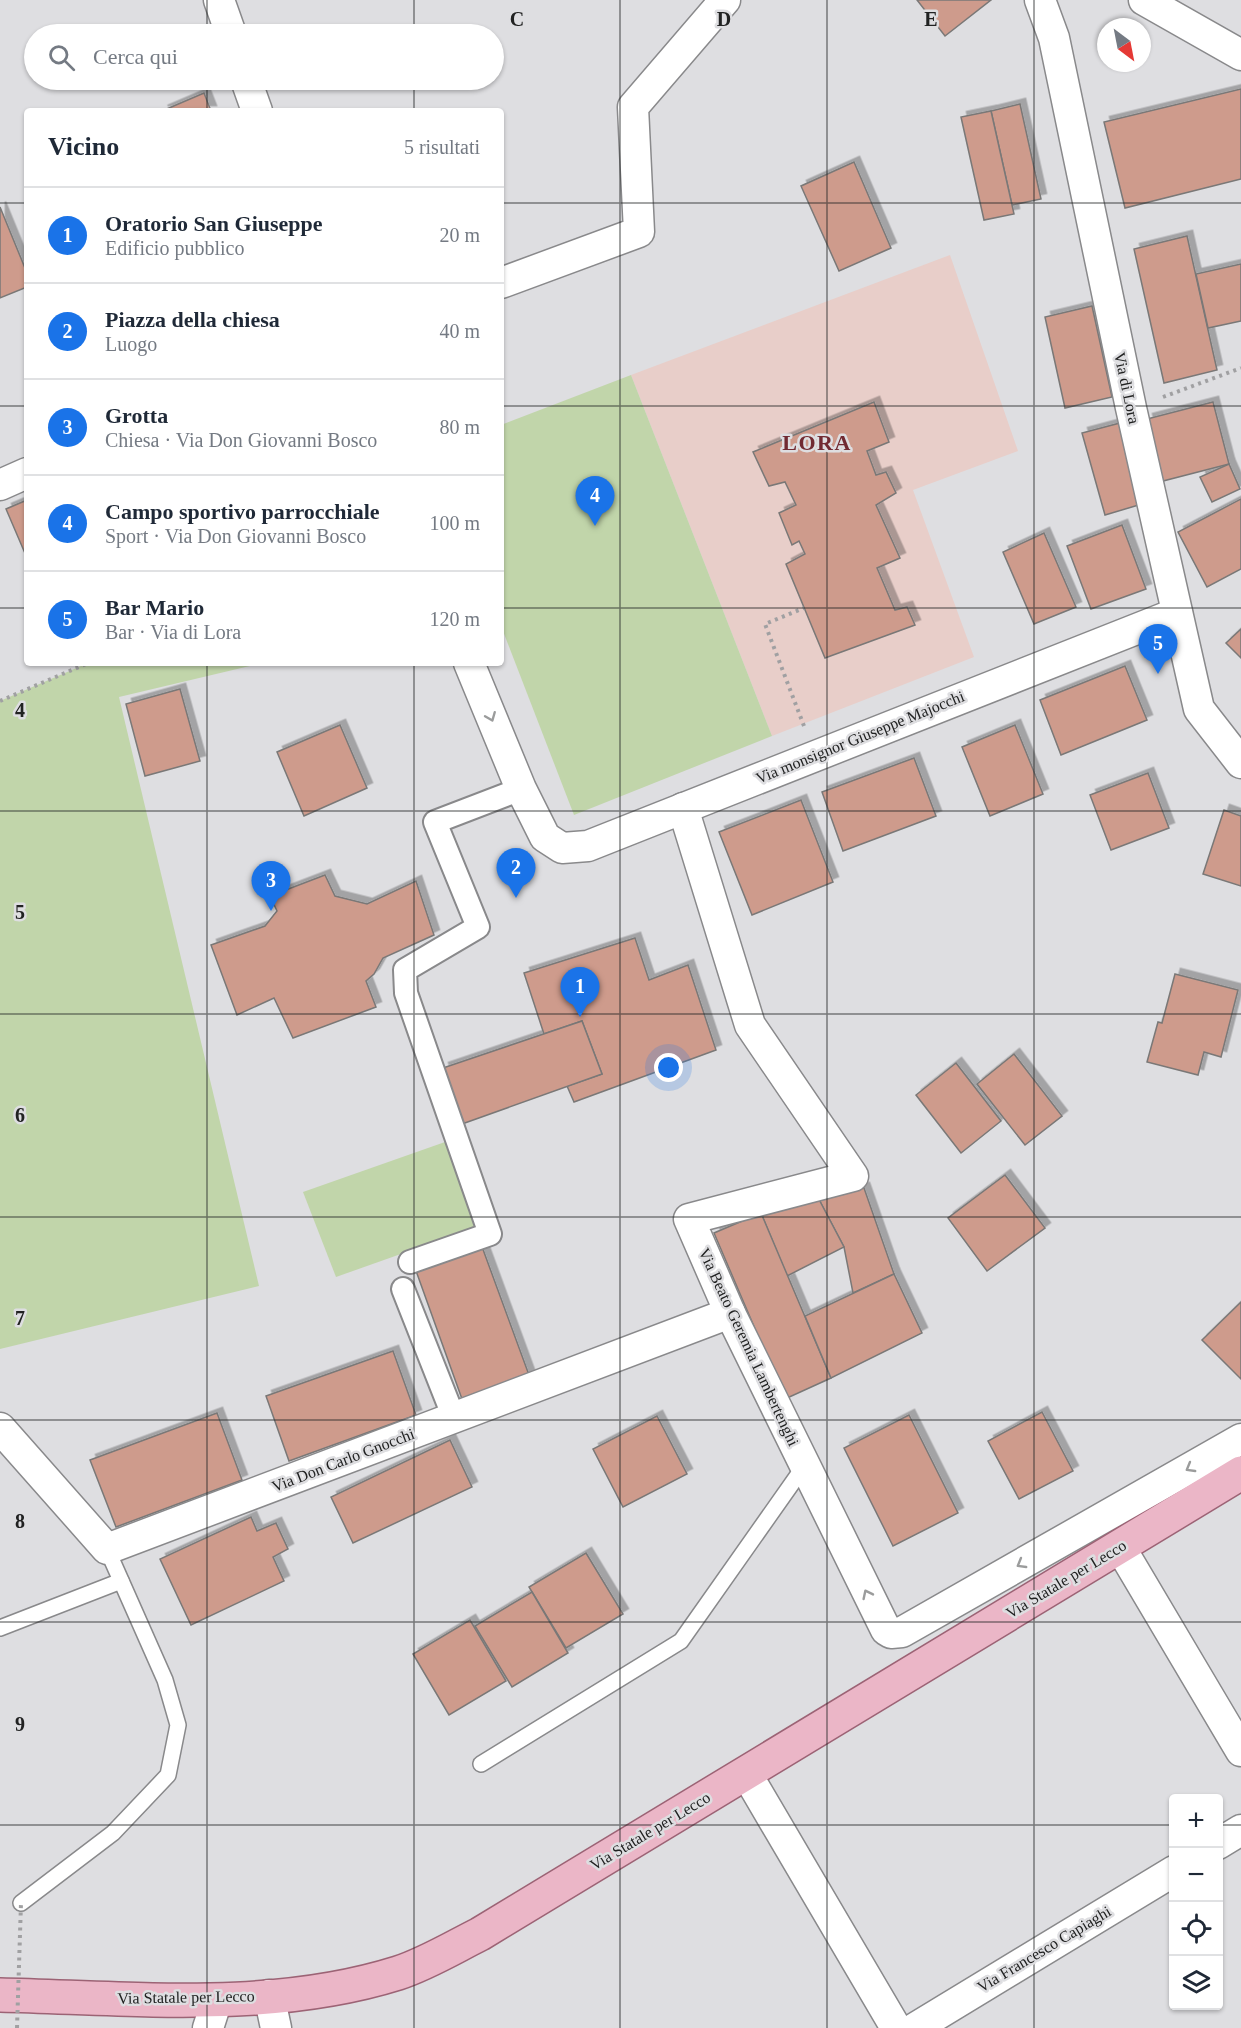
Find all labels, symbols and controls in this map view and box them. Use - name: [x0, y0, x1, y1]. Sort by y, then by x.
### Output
- text: C: [510, 8, 524, 30]
- text: D: [717, 8, 731, 30]
- text: E: [924, 8, 938, 30]
- north arrow: [1097, 18, 1151, 72]
- search box: [24, 24, 504, 90]
- icon: search: [45, 41, 78, 74]
- text: Cerca qui: [93, 44, 178, 69]
- text: Vicino: [48, 132, 119, 161]
- text: 5 risultati: [404, 136, 480, 158]
- text: Oratorio San Giuseppe: [105, 211, 323, 236]
- text: 1: [63, 224, 73, 246]
- text: 20 m: [439, 224, 480, 246]
- text: Edificio pubblico: [105, 237, 244, 259]
- text: Piazza della chiesa: [105, 307, 280, 332]
- text: 2: [63, 320, 73, 342]
- text: 40 m: [439, 320, 480, 342]
- text: Luogo: [105, 333, 157, 355]
- street label: Via di Lora: [1111, 351, 1143, 425]
- text: Grotta: [105, 403, 168, 428]
- text: 3: [63, 416, 73, 438]
- text: 80 m: [439, 416, 480, 438]
- text: Chiesa · Via Don Giovanni Bosco: [105, 429, 377, 451]
- district label: LORA: [782, 430, 852, 455]
- pin: 4: [576, 476, 614, 526]
- text: Campo sportivo parrocchiale: [105, 499, 380, 524]
- text: 4: [63, 512, 73, 534]
- text: 100 m: [429, 512, 480, 534]
- text: Sport · Via Don Giovanni Bosco: [105, 525, 366, 547]
- text: Bar Mario: [105, 595, 204, 620]
- text: 5: [63, 608, 73, 630]
- text: 120 m: [429, 608, 480, 630]
- text: Bar · Via di Lora: [105, 621, 241, 643]
- pin: 5: [1138, 624, 1178, 674]
- street label: Via monsignor Giuseppe Majocchi: [753, 687, 968, 788]
- text: 4: [15, 699, 25, 721]
- one-way arrow: [484, 711, 496, 722]
- pin: 2: [496, 848, 536, 898]
- pin: 3: [252, 862, 290, 911]
- text: 5: [15, 901, 25, 923]
- pin: 1: [560, 968, 600, 1017]
- your location: [654, 1053, 683, 1082]
- text: 6: [15, 1104, 25, 1126]
- street label: Via Beato Geremia Lambertenghi: [695, 1245, 803, 1450]
- text: 7: [15, 1307, 25, 1329]
- street label: Via Don Carlo Gnocchi: [269, 1425, 417, 1495]
- one-way arrow: [1186, 1461, 1196, 1472]
- text: 8: [15, 1510, 25, 1532]
- street label: Via Statale per Lecco: [1003, 1536, 1130, 1622]
- one-way arrow: [1017, 1557, 1027, 1569]
- one-way arrow: [863, 1589, 875, 1600]
- text: 9: [15, 1713, 25, 1735]
- street label: Via Statale per Lecco: [587, 1788, 714, 1874]
- map controls: [1169, 1794, 1223, 2010]
- button: +: [1169, 1794, 1223, 1848]
- button: −: [1169, 1848, 1223, 1902]
- street label: Via Francesco Capiaghi: [974, 1902, 1115, 1996]
- button: locate: [1169, 1902, 1223, 1956]
- button: layers: [1169, 1956, 1223, 2010]
- street label: Via Statale per Lecco: [117, 1987, 255, 2008]

